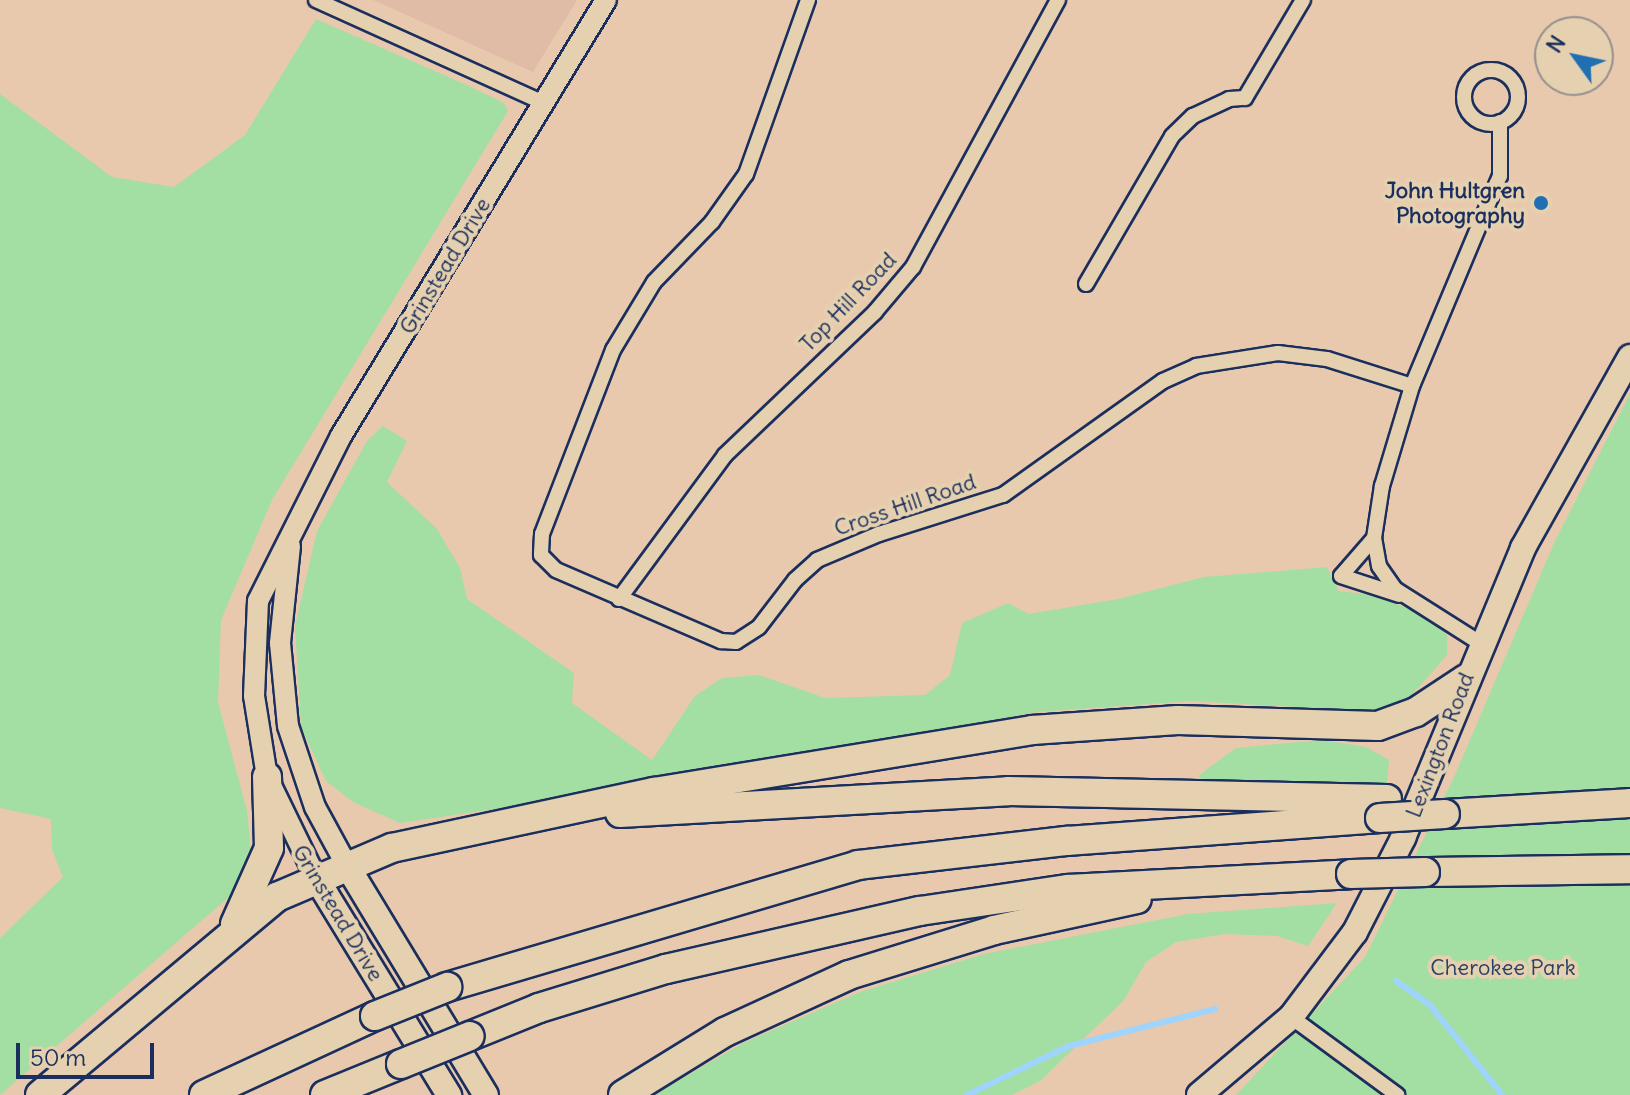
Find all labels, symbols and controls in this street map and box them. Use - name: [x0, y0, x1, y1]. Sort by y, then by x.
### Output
- north arrow: [1534, 16, 1614, 96]
- text: N: [1540, 30, 1571, 58]
- place label: John Hultgren Photography: [1385, 177, 1525, 228]
- street label: Grinstead Drive: [394, 193, 496, 339]
- marker: John Hultgren Photography: [1532, 194, 1550, 212]
- street label: Top Hill Road: [794, 247, 902, 357]
- street label: Cross Hill Road: [831, 468, 979, 542]
- street label: Lexington Road: [1400, 669, 1480, 821]
- street label: Grinstead Drive: [287, 840, 389, 986]
- park label: Cherokee Park: [1430, 955, 1576, 981]
- scale bar: [20, 1027, 158, 1077]
- text: 50 m: [30, 1042, 86, 1072]

